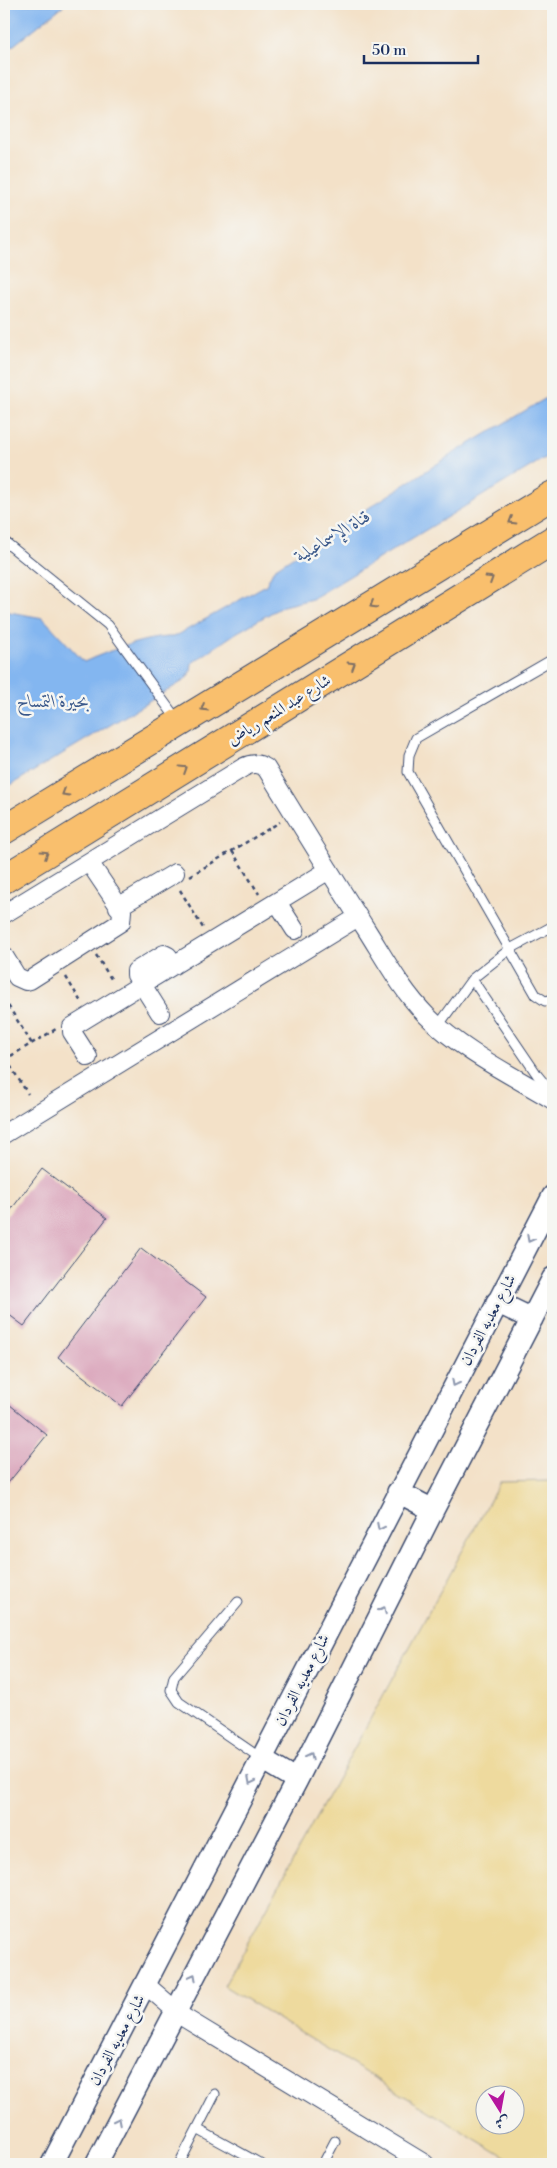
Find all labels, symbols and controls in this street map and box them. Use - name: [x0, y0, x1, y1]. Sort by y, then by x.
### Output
- scale bar: [364, 32, 478, 64]
- text: 50 m: [372, 41, 406, 60]
- water label: قناة الإسماعيلية: [289, 504, 375, 569]
- one-way arrow: [508, 514, 517, 524]
- one-way arrow: [485, 576, 494, 586]
- one-way arrow: [369, 599, 378, 609]
- one-way arrow: [346, 661, 355, 671]
- street label: شارع عبد المنعم رياض: [223, 670, 337, 754]
- water label: بحيرة التمساح: [17, 690, 90, 717]
- one-way arrow: [201, 702, 210, 711]
- one-way arrow: [178, 765, 187, 775]
- one-way arrow: [62, 786, 71, 796]
- one-way arrow: [40, 850, 49, 860]
- one-way arrow: [526, 1234, 536, 1243]
- street label: شارع معديه الفردان: [456, 1271, 523, 1371]
- one-way arrow: [451, 1378, 461, 1387]
- one-way arrow: [376, 1522, 386, 1531]
- one-way arrow: [377, 1607, 387, 1616]
- street label: شارع معديه الفردان: [270, 1631, 336, 1731]
- one-way arrow: [303, 1752, 313, 1761]
- one-way arrow: [247, 1776, 257, 1785]
- one-way arrow: [187, 1973, 197, 1982]
- street label: شارع معديه الفردان: [85, 1991, 152, 2091]
- north arrow: [474, 2086, 524, 2136]
- text: ش: [494, 2112, 511, 2132]
- one-way arrow: [112, 2117, 122, 2126]

